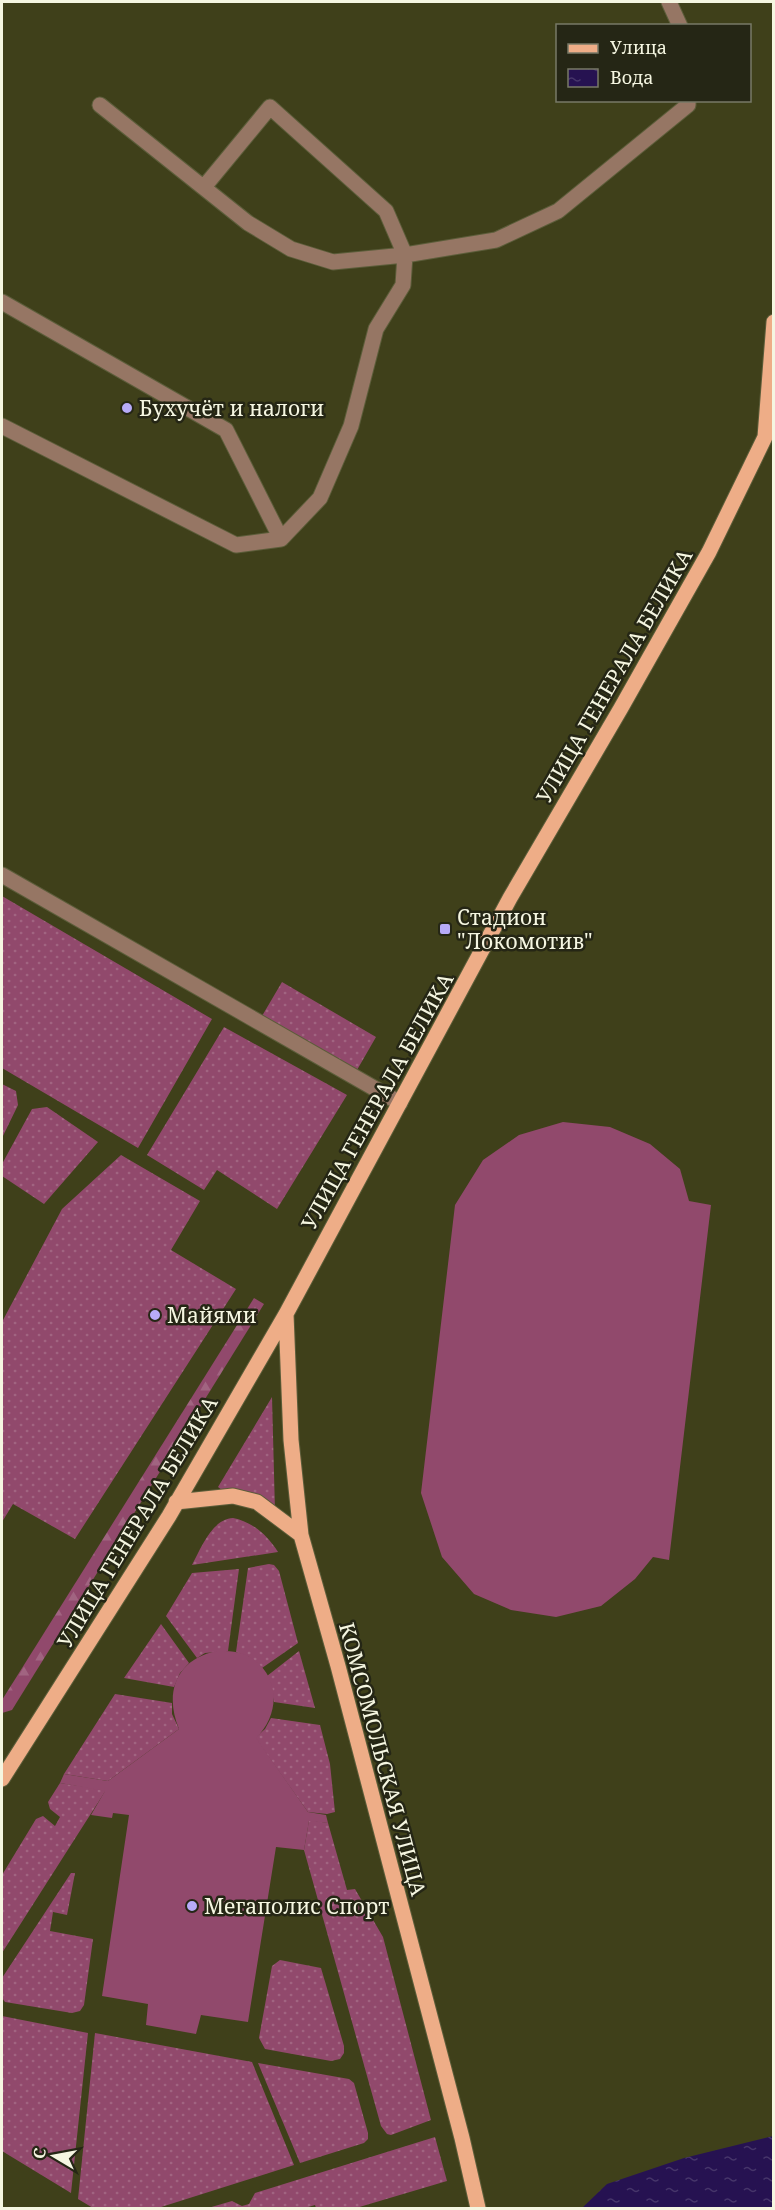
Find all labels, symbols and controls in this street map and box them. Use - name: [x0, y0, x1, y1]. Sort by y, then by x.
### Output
- legend: [556, 24, 751, 102]
- text: Улица: [610, 35, 667, 59]
- text: Вода: [610, 65, 654, 89]
- place label: Бухучёт и налоги: [139, 394, 324, 422]
- marker: Бухучёт и налоги: [120, 401, 134, 415]
- street label: УЛИЦА ГЕНЕРАЛА БЕЛИКА: [530, 544, 699, 808]
- place label: Стадион "Локомотив": [457, 903, 593, 955]
- marker: Стадион "Локомотив": [438, 922, 452, 936]
- street label: УЛИЦА ГЕНЕРАЛА БЕЛИКА: [295, 968, 459, 1234]
- place label: Майями: [167, 1301, 257, 1329]
- marker: Майями: [148, 1308, 162, 1322]
- street label: УЛИЦА ГЕНЕРАЛА БЕЛИКА: [51, 1391, 224, 1653]
- street label: КОМСОМОЛЬСКАЯ УЛИЦА: [333, 1619, 433, 1899]
- place label: Мегаполис Спорт: [204, 1892, 389, 1920]
- marker: Мегаполис Спорт: [185, 1899, 199, 1913]
- north arrow: [24, 2126, 84, 2186]
- text: С: [27, 2146, 51, 2160]

